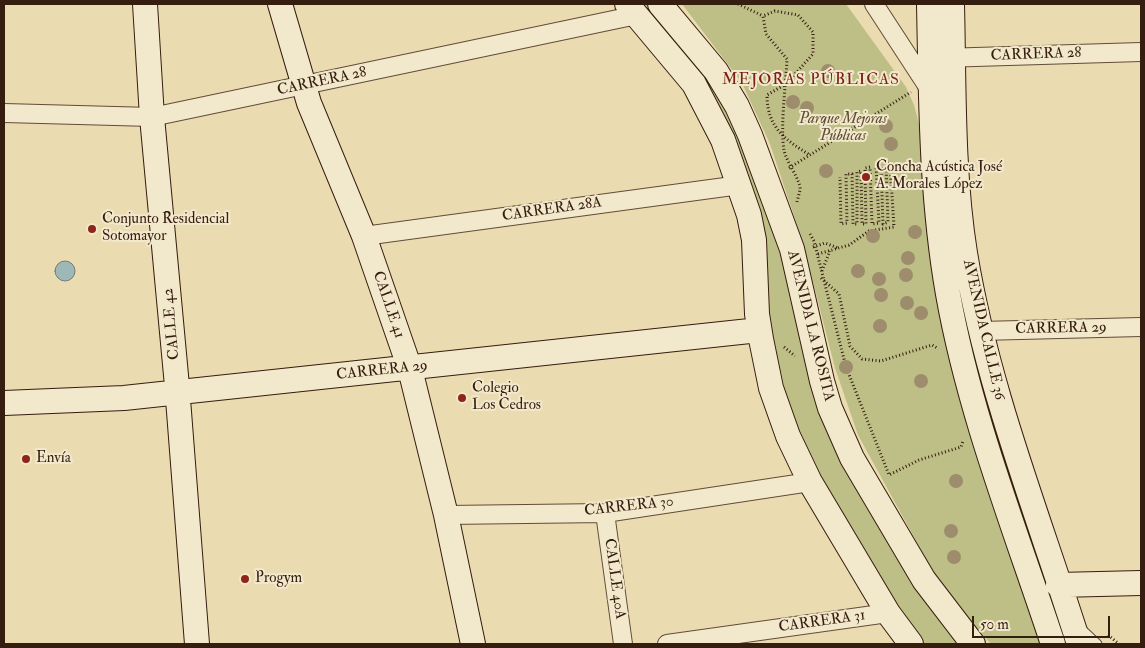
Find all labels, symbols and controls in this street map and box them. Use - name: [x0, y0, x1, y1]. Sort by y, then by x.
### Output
- street label: CARRERA 28: [990, 44, 1082, 66]
- street label: CARRERA 28: [276, 64, 368, 100]
- district label: MEJORAS PÚBLICAS: [720, 71, 902, 91]
- park label: Parque Mejoras Públicas: [799, 111, 887, 146]
- place label: Concha Acústica José A. Morales López: [876, 159, 1002, 194]
- marker: Concha Acústica José A. Morales López: [860, 171, 872, 183]
- street label: CARRERA 28A: [501, 194, 603, 226]
- place label: Conjunto Residencial Sotomayor: [102, 211, 229, 246]
- marker: Conjunto Residencial Sotomayor: [86, 223, 98, 235]
- street label: AVENIDA LA ROSITA: [782, 248, 838, 404]
- street label: AVENIDA CALLE 36: [958, 258, 1008, 402]
- street label: CALLE 41: [368, 269, 408, 341]
- street label: CALLE 42: [160, 287, 184, 361]
- street label: CARRERA 29: [1015, 319, 1107, 339]
- street label: CARRERA 29: [336, 357, 428, 385]
- place label: Colegio Los Cedros: [472, 380, 541, 415]
- marker: Colegio Los Cedros: [456, 392, 468, 404]
- place label: Envía: [36, 450, 71, 468]
- marker: Envía: [20, 453, 32, 465]
- street label: CARRERA 30: [583, 493, 675, 521]
- street label: CALLE 40A: [599, 537, 629, 621]
- place label: Progym: [255, 570, 302, 588]
- marker: Progym: [239, 573, 251, 585]
- scale bar: [975, 606, 1112, 638]
- street label: CARRERA 31: [778, 607, 866, 637]
- text: 50 m: [980, 615, 1009, 634]

